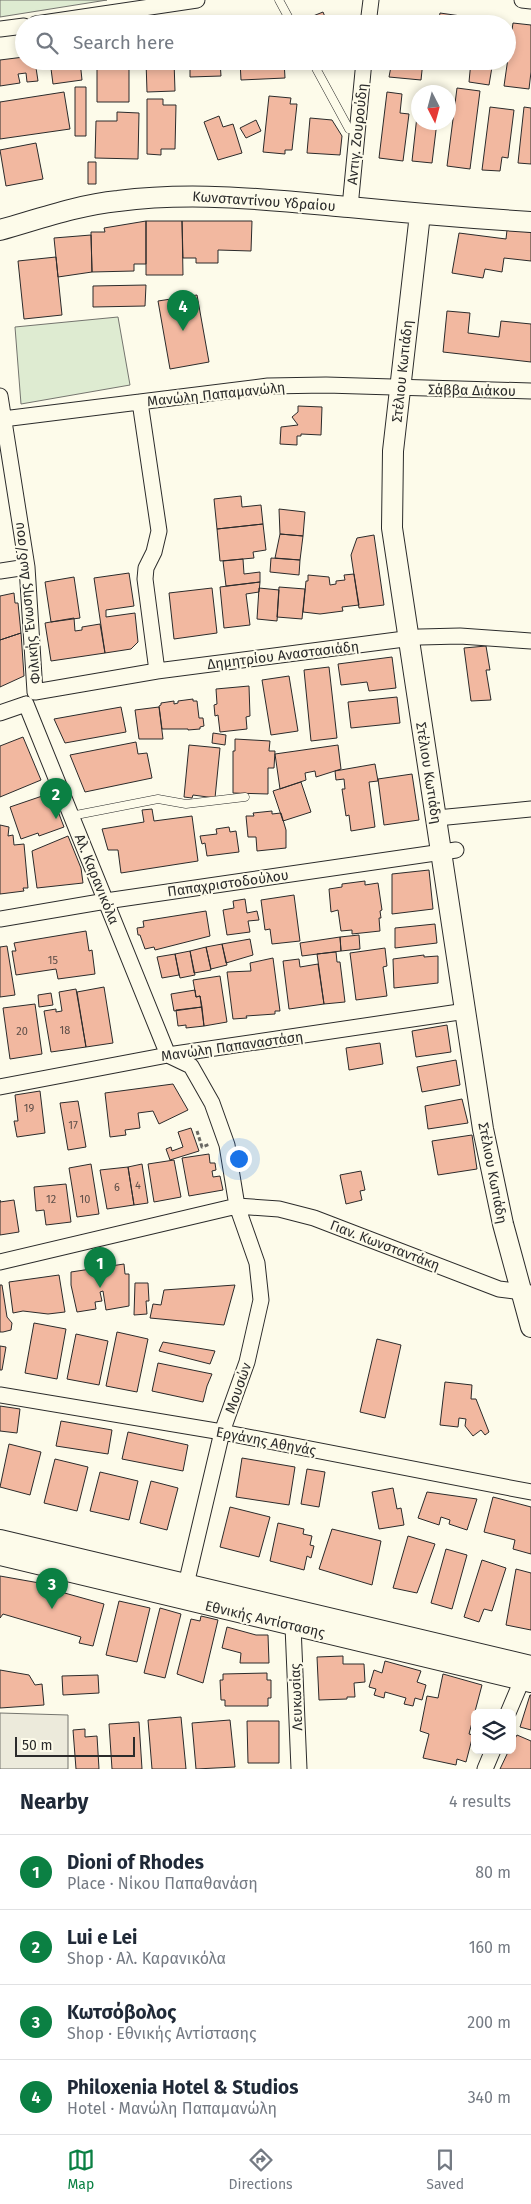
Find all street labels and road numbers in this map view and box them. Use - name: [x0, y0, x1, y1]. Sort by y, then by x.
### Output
- street label: Αντιγ. Ζουρούδη: [344, 82, 371, 186]
- street label: Κωνσταντίνου Υδραίου: [192, 188, 336, 215]
- street label: Στέλιου Κωτιάδη: [389, 319, 416, 423]
- street label: Μανώλη Παπαμανώλη: [146, 379, 286, 410]
- street label: Σάββα Διάκου: [428, 381, 516, 400]
- street label: Φιλικής Ένωσης Δωδ/σου: [11, 521, 44, 685]
- street label: Δημητρίου Αναστασιάδη: [206, 638, 360, 673]
- street label: Στέλιου Κωτιάδη: [412, 721, 445, 825]
- street label: Αλ. Καρανικόλα: [71, 832, 122, 927]
- street label: Παπαχριστοδούλου: [166, 867, 290, 900]
- street label: Μανώλη Παπαναστάση: [160, 1028, 304, 1065]
- street label: Στέλιου Κωτιάδη: [474, 1121, 511, 1225]
- street label: Γιαν. Κωνσταντάκη: [327, 1217, 442, 1274]
- street label: Μουσών: [222, 1360, 255, 1416]
- street label: Εργάνης Αθηνάς: [214, 1423, 318, 1460]
- street label: Εθνικής Αντίστασης: [203, 1597, 327, 1642]
- street label: Λευκωσίας: [287, 1663, 306, 1731]

